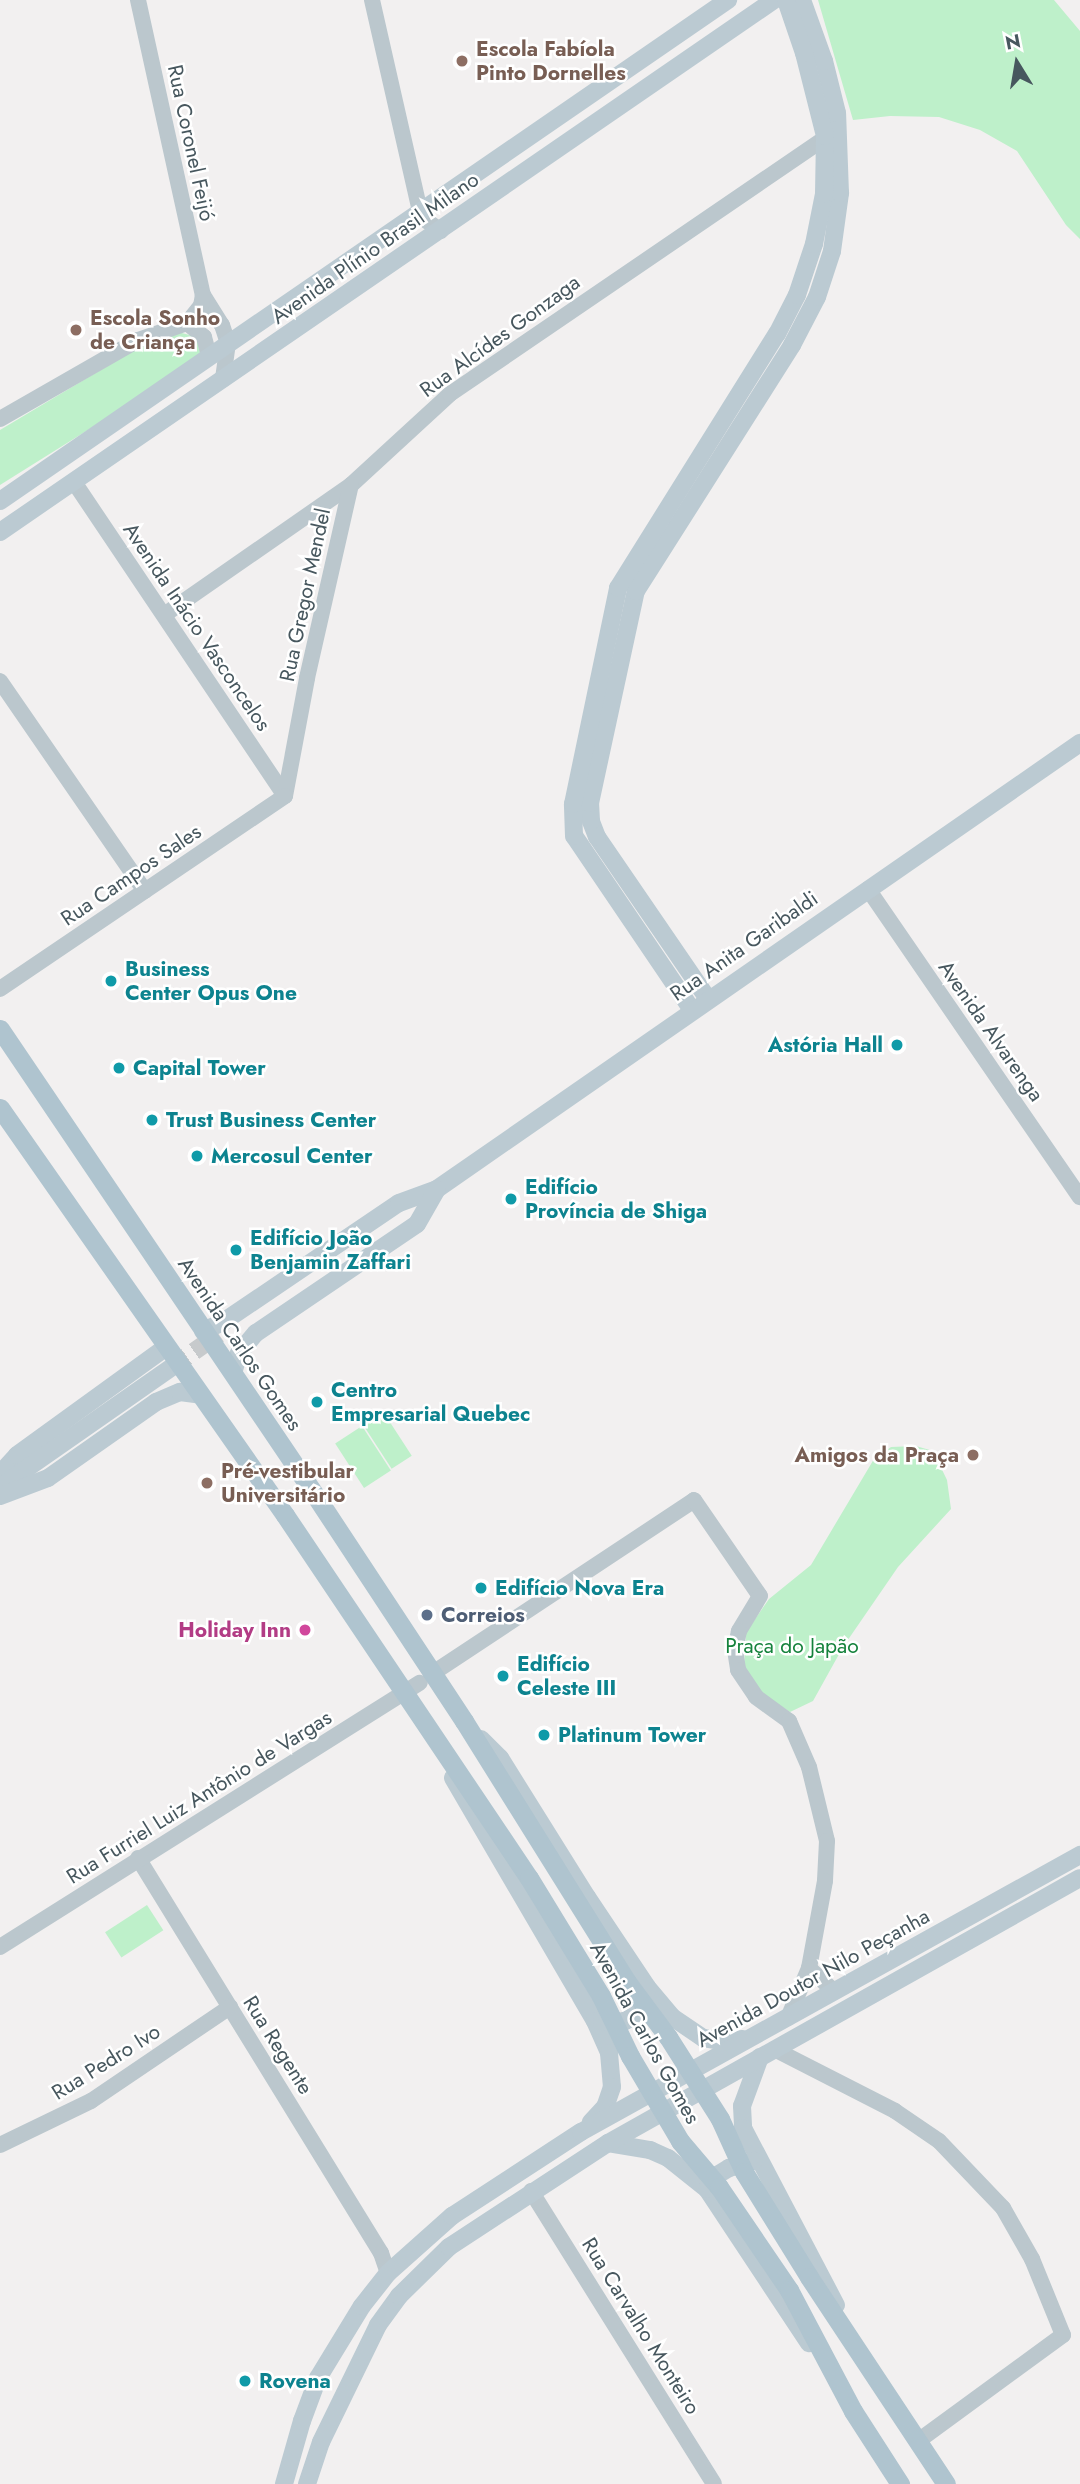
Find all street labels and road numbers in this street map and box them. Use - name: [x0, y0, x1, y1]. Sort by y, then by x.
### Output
- street label: Rua Coronel Feijó: [162, 63, 220, 223]
- street label: Avenida Plínio Brasil Milano: [266, 167, 484, 329]
- street label: Rua Alcídes Gonzaga: [415, 270, 585, 402]
- street label: Rua Gregor Mendel: [274, 506, 336, 684]
- street label: Avenida Inácio Vasconcelos: [118, 518, 276, 736]
- street label: Rua Campos Sales: [56, 819, 206, 931]
- street label: Rua Anita Garibaldi: [665, 886, 823, 1006]
- street label: Avenida Alvarenga: [933, 956, 1049, 1106]
- street label: Avenida Carlos Gomes: [173, 1253, 307, 1435]
- street label: Rua Furriel Luiz Antônio de Vargas: [62, 1705, 336, 1889]
- street label: Avenida Doutor Nilo Peçanha: [692, 1903, 934, 2053]
- street label: Avenida Carlos Gomes: [585, 1938, 705, 2128]
- street label: Rua Regente: [238, 1991, 318, 2099]
- street label: Rua Pedro Ivo: [47, 2019, 165, 2105]
- street label: Rua Carvalho Monteiro: [576, 2233, 706, 2419]

